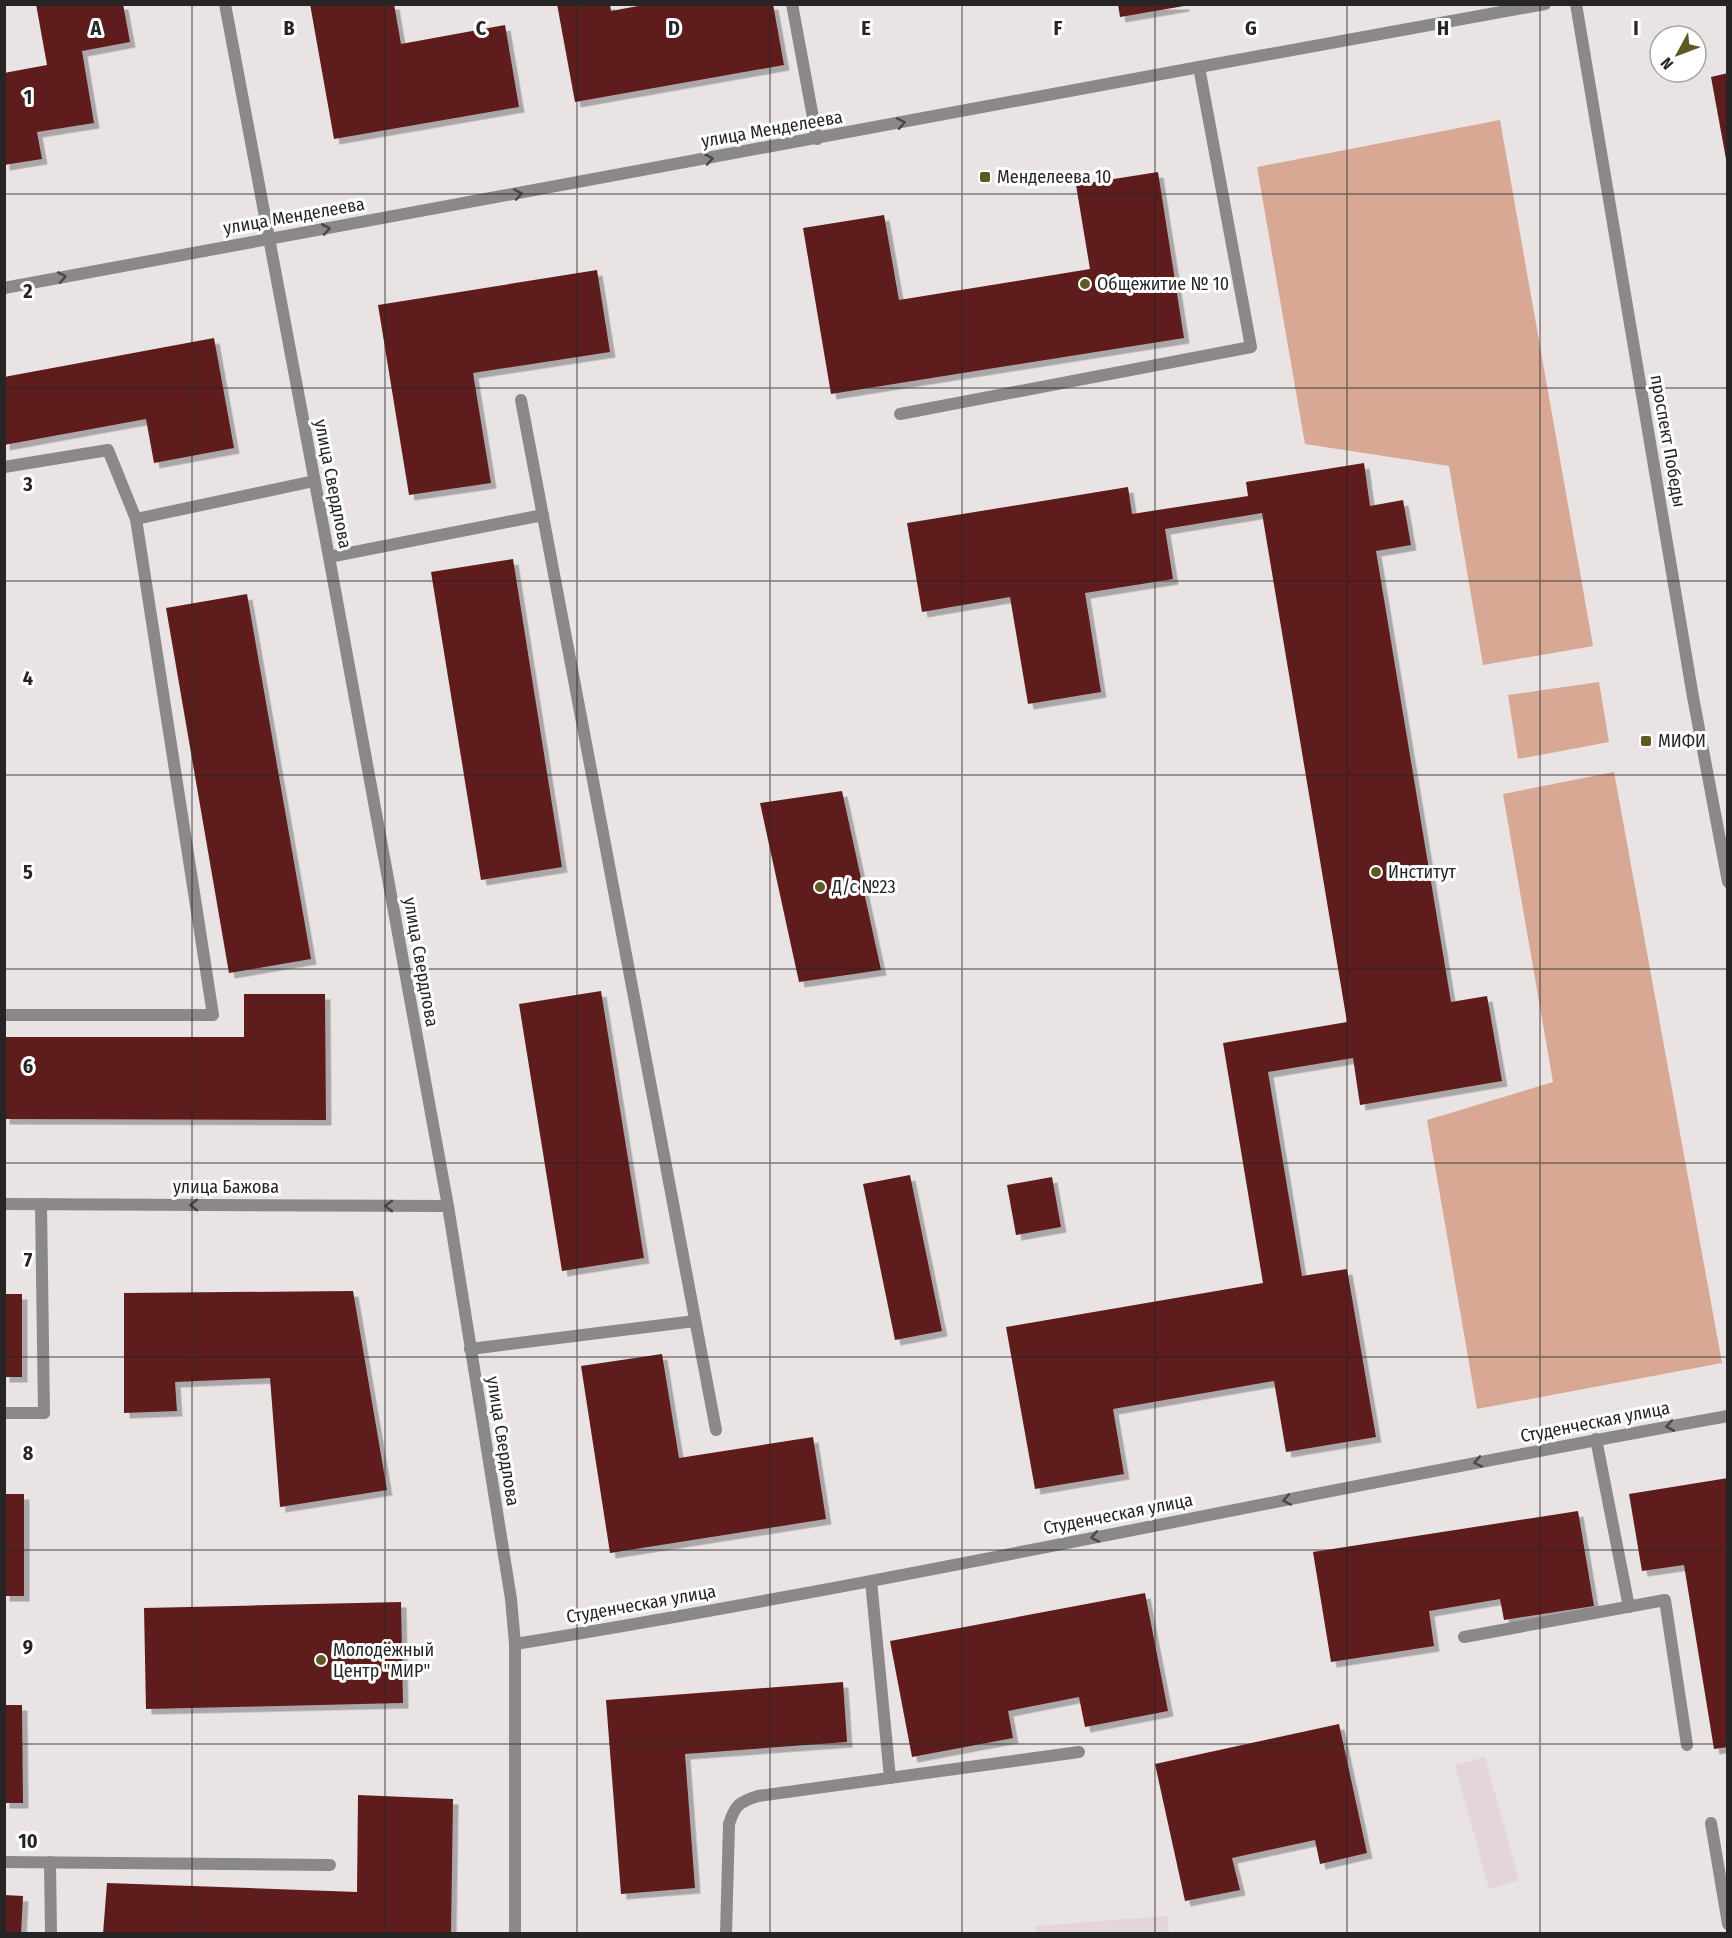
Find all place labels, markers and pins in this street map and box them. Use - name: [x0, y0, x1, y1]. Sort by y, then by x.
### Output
- place label: Менделеева 10: [997, 166, 1111, 188]
- marker: Менделеева 10: [978, 170, 992, 184]
- place label: Общежитие № 10: [1097, 273, 1229, 295]
- marker: Общежитие № 10: [1078, 277, 1092, 291]
- place label: МИФИ: [1658, 730, 1706, 752]
- marker: МИФИ: [1639, 734, 1653, 748]
- place label: Институт: [1388, 861, 1457, 883]
- marker: Институт: [1369, 865, 1383, 879]
- place label: Д/с №23: [831, 876, 896, 898]
- marker: Д/с №23: [813, 880, 827, 894]
- place label: Молодёжный Центр "МИР": [333, 1639, 434, 1682]
- marker: Молодёжный Центр "МИР": [314, 1653, 328, 1667]

